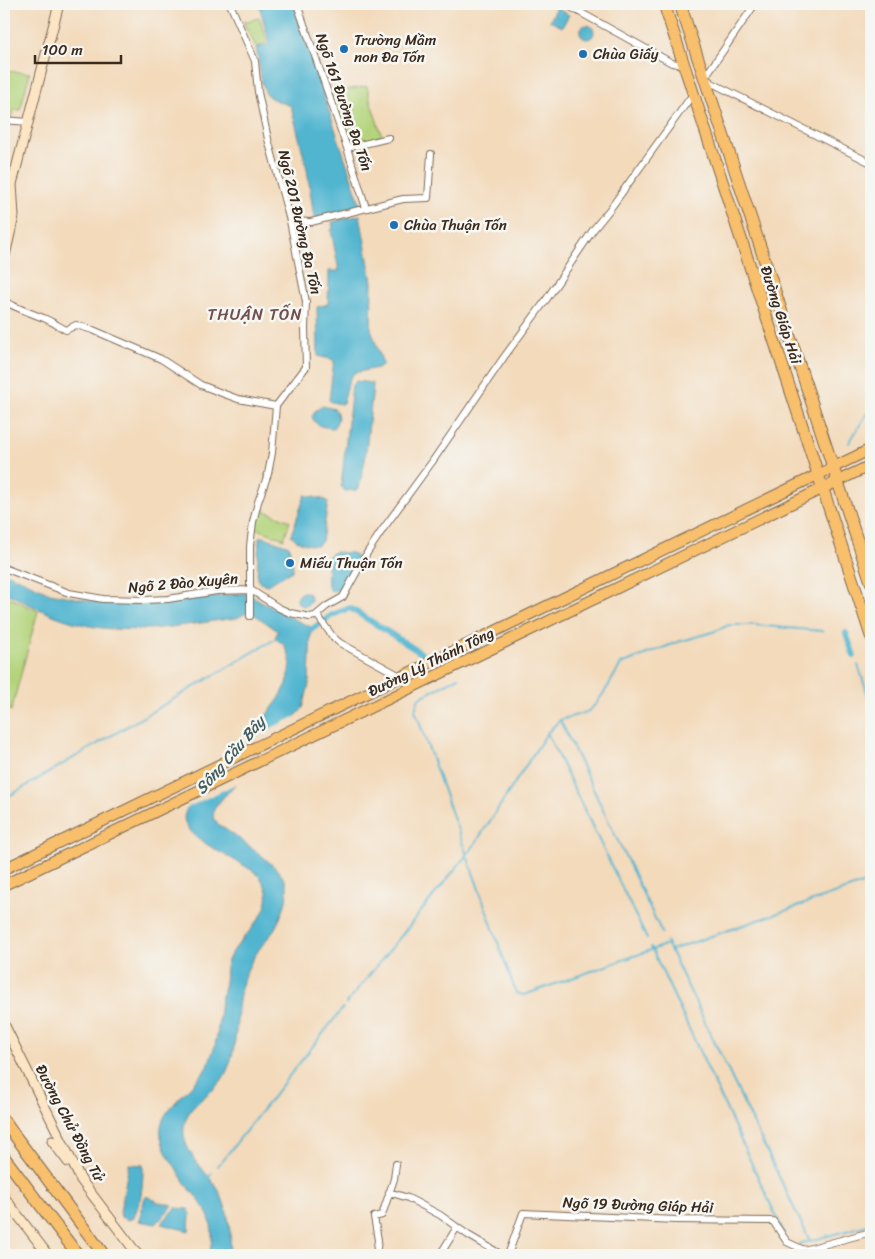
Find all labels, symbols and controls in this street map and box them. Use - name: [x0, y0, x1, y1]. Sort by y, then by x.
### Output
- place label: Trường Mầm non Đa Tốn: [354, 27, 437, 70]
- street label: Ngõ 161 Đường Đa Tốn: [308, 29, 380, 175]
- scale bar: [35, 32, 121, 64]
- text: 100 m: [42, 37, 83, 63]
- place label: Chùa Giấy: [593, 41, 659, 67]
- marker: Trường Mầm non Đa Tốn: [338, 43, 350, 55]
- marker: Chùa Giấy: [577, 48, 589, 60]
- street label: Ngõ 201 Đường Đa Tốn: [271, 147, 329, 297]
- place label: Chùa Thuận Tốn: [404, 212, 507, 238]
- marker: Chùa Thuận Tốn: [388, 219, 400, 231]
- street label: Đường Giáp Hải: [753, 263, 809, 368]
- district label: THUẬN TỐN: [207, 300, 303, 329]
- place label: Miếu Thuận Tốn: [300, 550, 402, 576]
- marker: Miếu Thuận Tốn: [284, 557, 296, 569]
- street label: Ngõ 2 Đào Xuyên: [127, 565, 239, 601]
- street label: Đường Lý Thánh Tông: [363, 620, 499, 704]
- water label: Sông Cầu Bây: [187, 707, 274, 801]
- street label: Đường Chử Đồng Tử: [28, 1060, 113, 1188]
- street label: Ngõ 19 Đường Giáp Hải: [562, 1189, 715, 1221]

